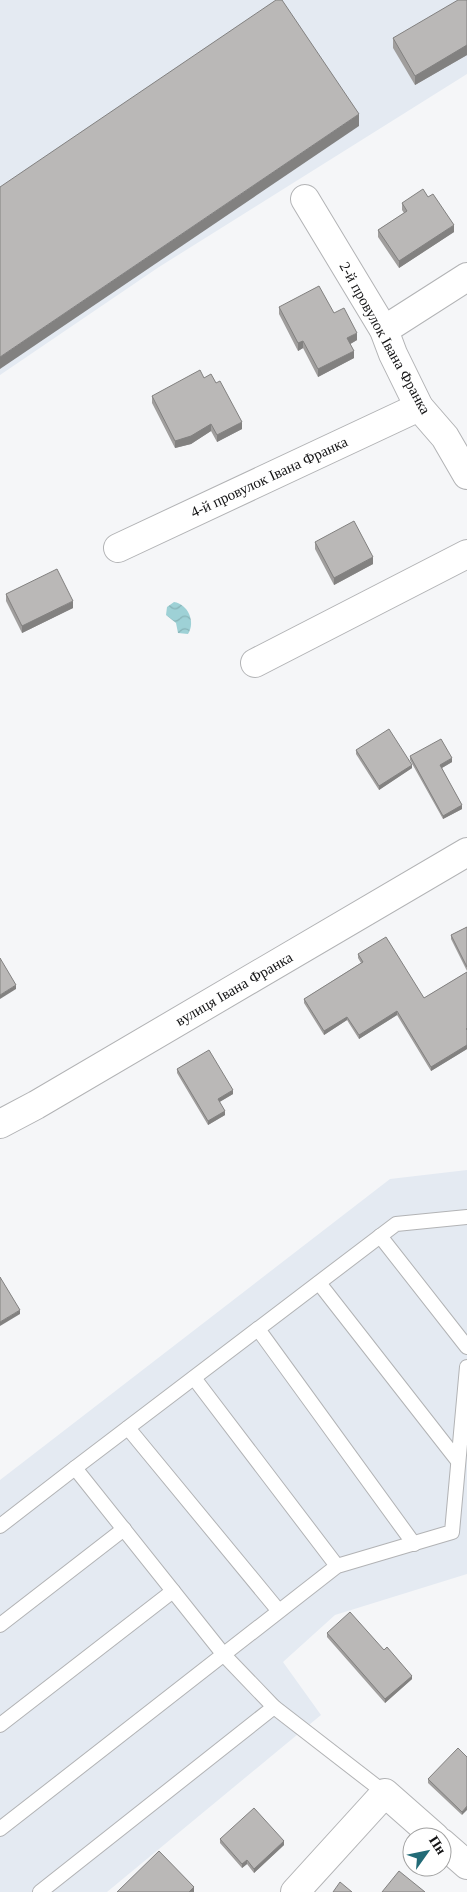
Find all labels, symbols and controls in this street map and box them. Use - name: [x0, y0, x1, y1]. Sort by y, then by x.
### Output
- street label: 2-й провулок Івана Франка: [336, 259, 434, 417]
- street label: 4-й провулок Івана Франка: [188, 433, 350, 520]
- street label: вулиця Івана Франка: [173, 949, 296, 1029]
- north arrow: [402, 1827, 452, 1877]
- text: Пн: [426, 1833, 449, 1857]

